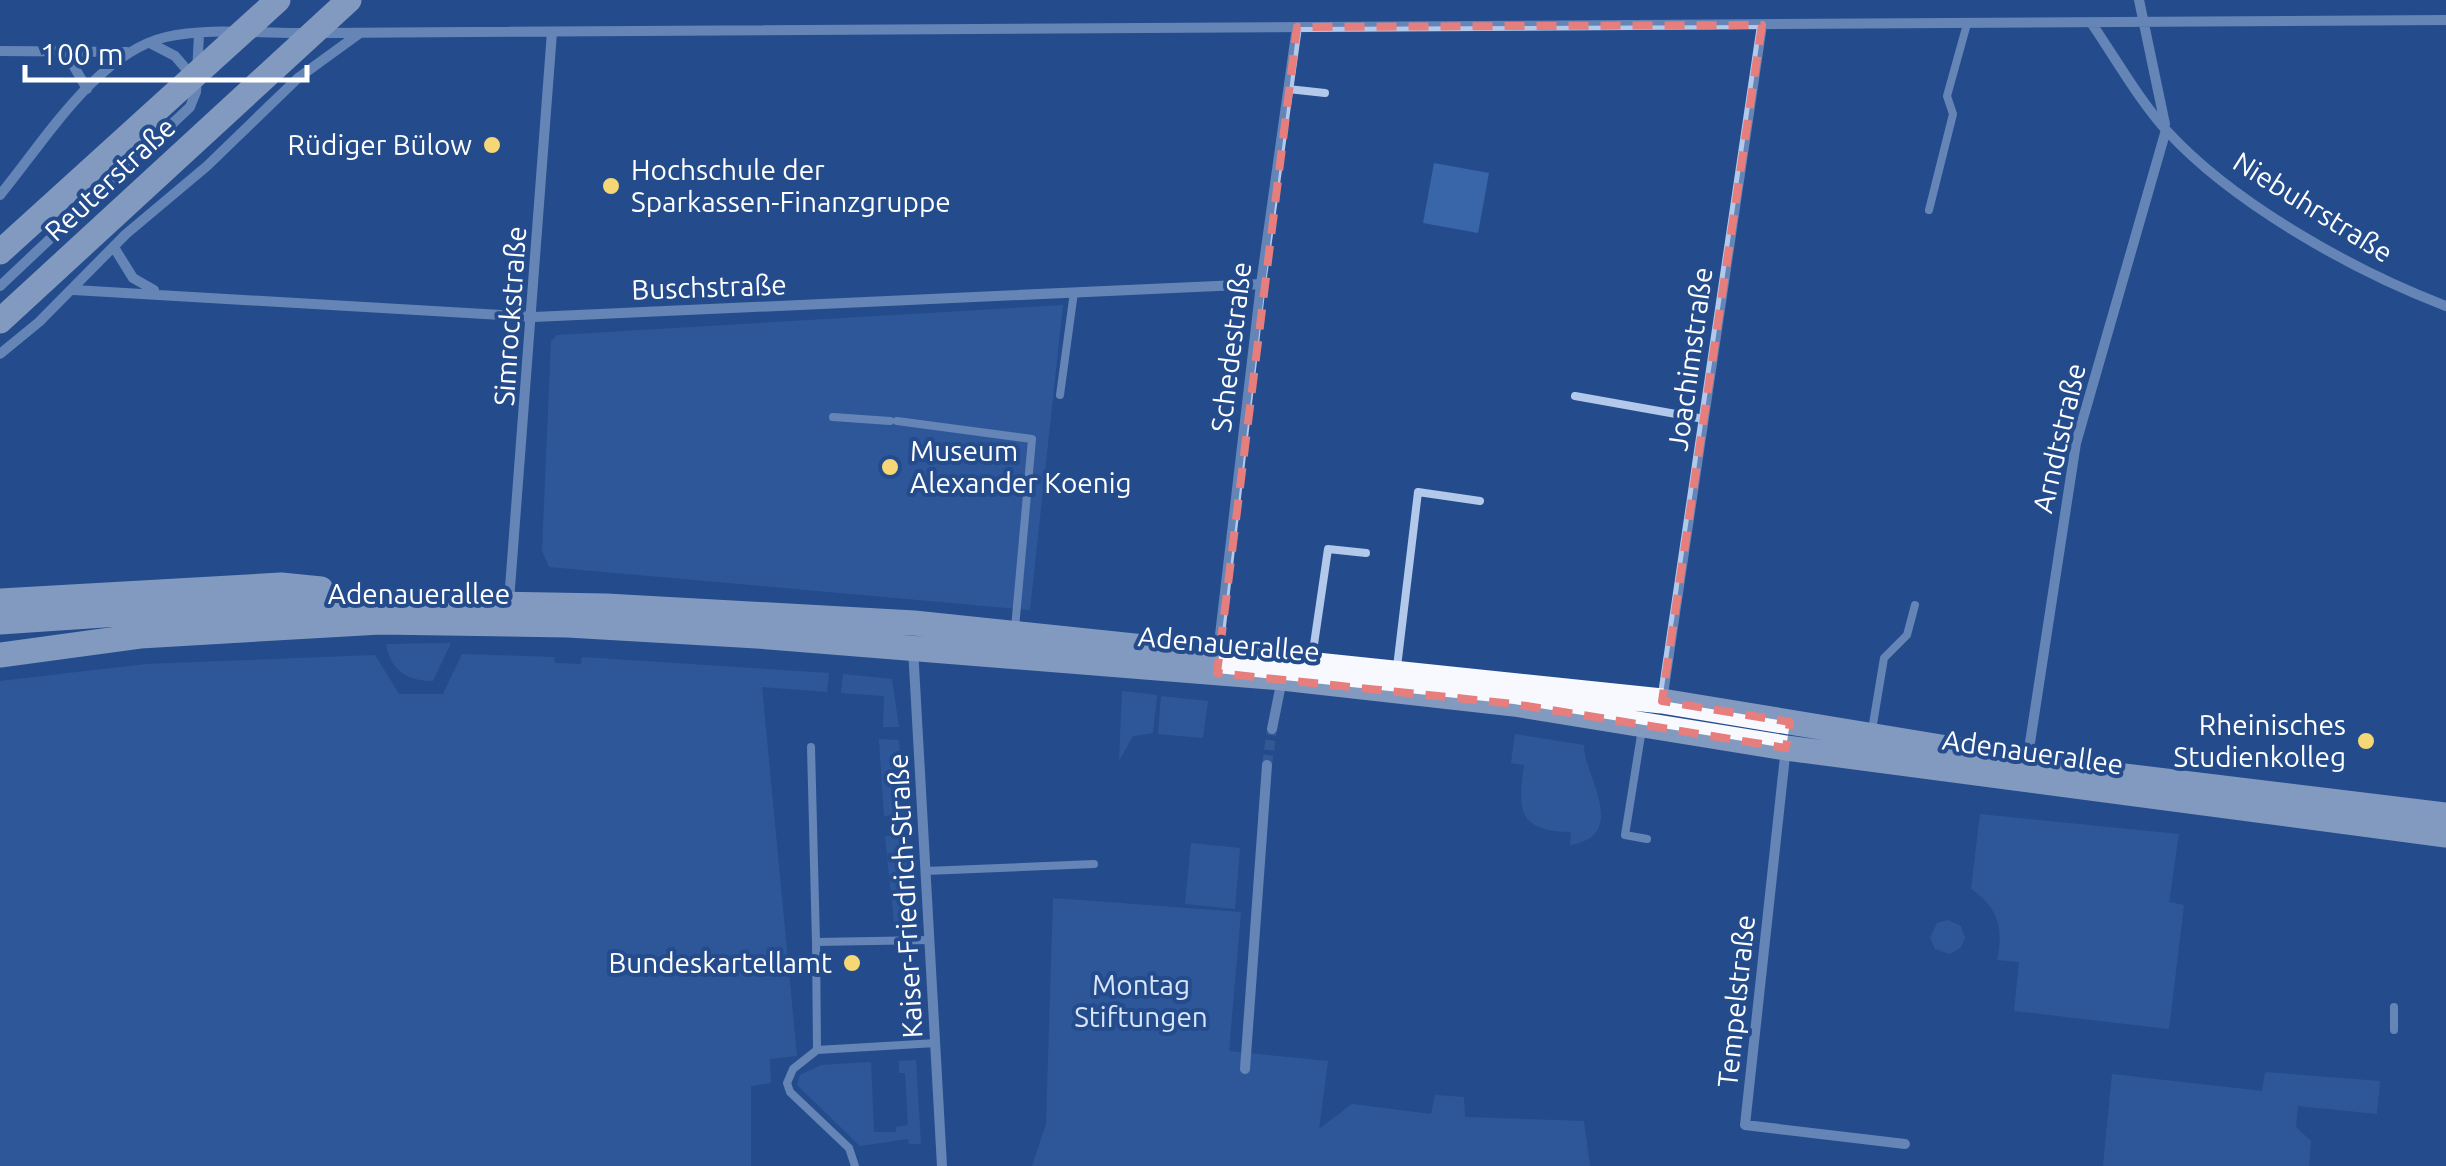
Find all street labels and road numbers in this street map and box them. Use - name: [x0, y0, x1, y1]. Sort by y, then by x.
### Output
- street label: Reuterstraße: [38, 111, 181, 247]
- street label: Niebuhrstraße: [2228, 145, 2399, 268]
- street label: Simrockstraße: [488, 225, 531, 407]
- street label: Schedestraße: [1205, 260, 1256, 434]
- street label: Joachimstraße: [1661, 265, 1718, 453]
- street label: Buschstraße: [631, 268, 787, 305]
- street label: Arndtstraße: [2026, 360, 2091, 516]
- street label: Adenauerallee: [328, 578, 510, 609]
- street label: Adenauerallee: [1137, 620, 1321, 667]
- street label: Adenauerallee: [1941, 723, 2126, 780]
- street label: Kaiser-Friedrich-Straße: [882, 753, 927, 1039]
- street label: Tempelstraße: [1711, 913, 1760, 1089]

